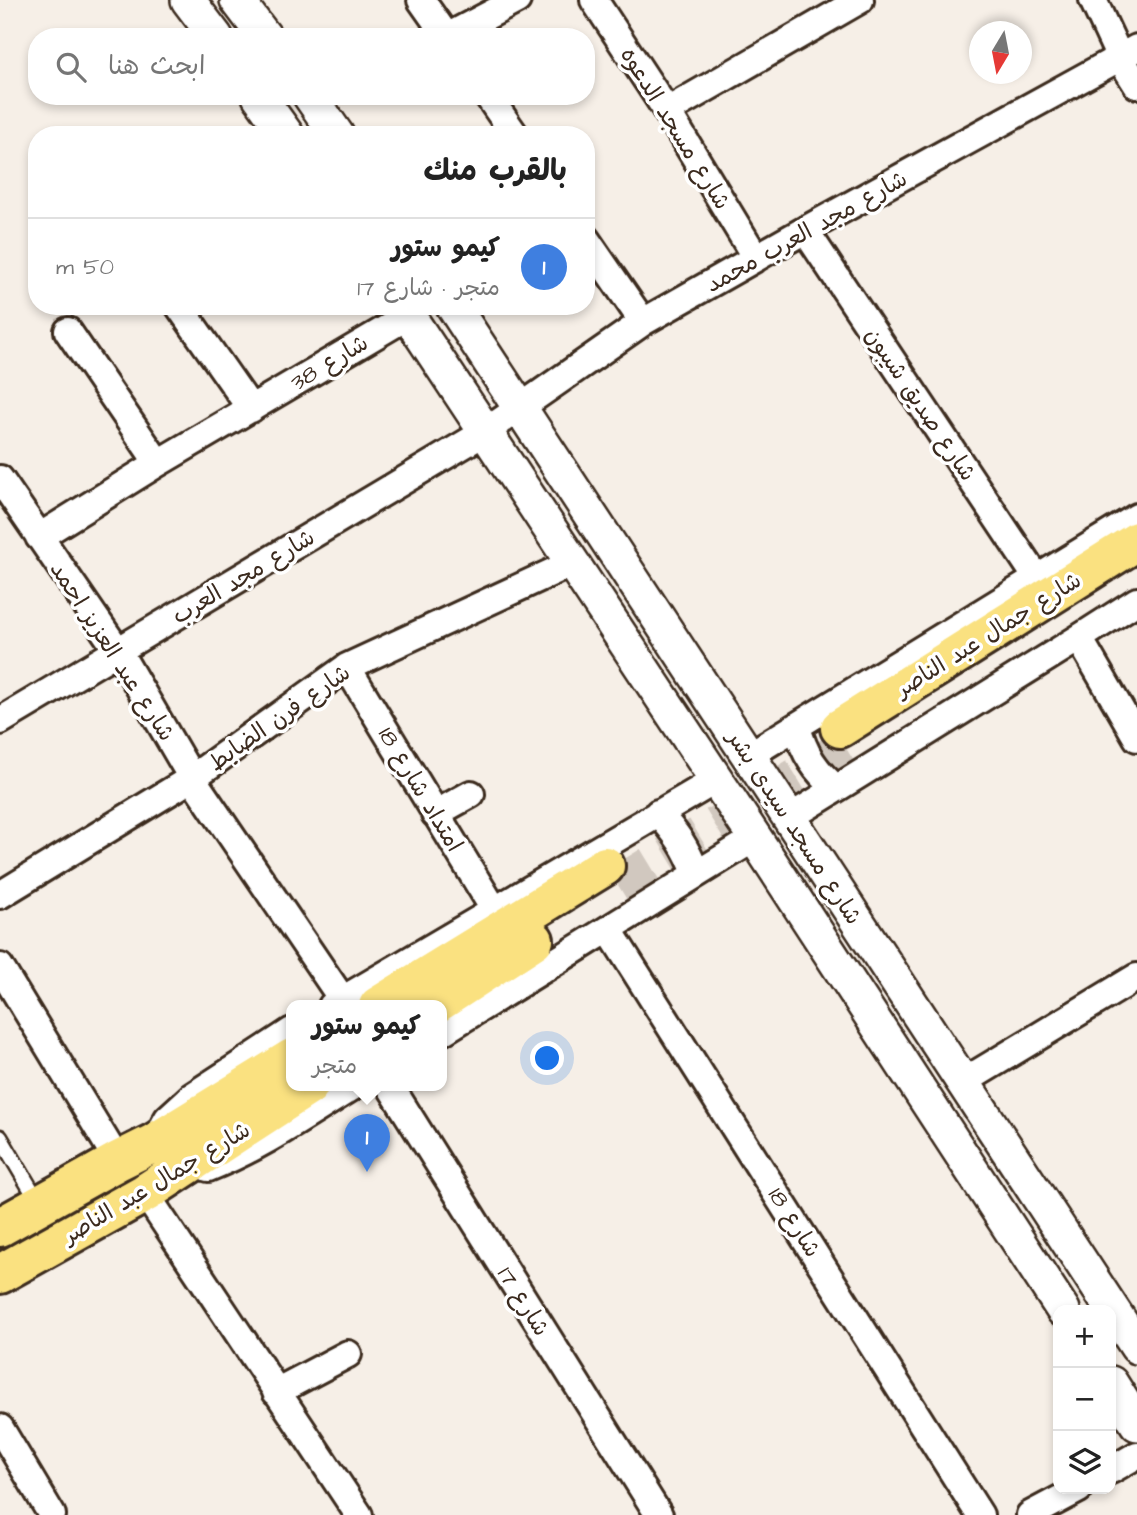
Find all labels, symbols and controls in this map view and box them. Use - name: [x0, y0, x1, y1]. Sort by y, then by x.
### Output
- north arrow: [969, 21, 1032, 84]
- search box: [28, 28, 595, 105]
- street label: شارع مسجد الدعوه: [612, 41, 738, 216]
- icon: search: [52, 48, 90, 86]
- text: ابحث هنا: [108, 48, 205, 84]
- text: بالقرب منك: [423, 150, 567, 192]
- street label: شارع مجد العرب محمد: [700, 163, 913, 301]
- text: كيمو ستور: [391, 230, 500, 266]
- text: 50 m: [56, 251, 114, 283]
- text: 1: [543, 251, 545, 283]
- text: متجر · شارع 17: [357, 272, 500, 304]
- street label: شارع صديق شيبون: [857, 321, 983, 488]
- street label: شارع 38: [285, 327, 374, 399]
- street label: شارع مجد العرب: [166, 522, 321, 632]
- street label: شارع عبد العزيز احمد: [42, 556, 182, 748]
- street label: شارع جمال عبد الناصر: [888, 565, 1088, 706]
- street label: شارع فرن الضابط: [202, 657, 357, 779]
- street label: امتداد شارع 18: [370, 721, 470, 858]
- street label: شارع مسجد سيدى بشر: [718, 722, 869, 931]
- popup: [286, 1000, 447, 1091]
- text: كيمو ستور: [312, 1008, 421, 1044]
- your location: [530, 1041, 564, 1075]
- text: متجر: [312, 1050, 357, 1082]
- street label: شارع جمال عبد الناصر: [55, 1114, 256, 1253]
- pin: 1: [344, 1114, 390, 1172]
- street label: شارع 18: [760, 1181, 828, 1264]
- street label: شارع 17: [489, 1261, 557, 1342]
- map controls: [1053, 1305, 1116, 1494]
- button: +: [1053, 1305, 1116, 1368]
- button: −: [1053, 1368, 1116, 1431]
- button: layers: [1053, 1431, 1116, 1494]

